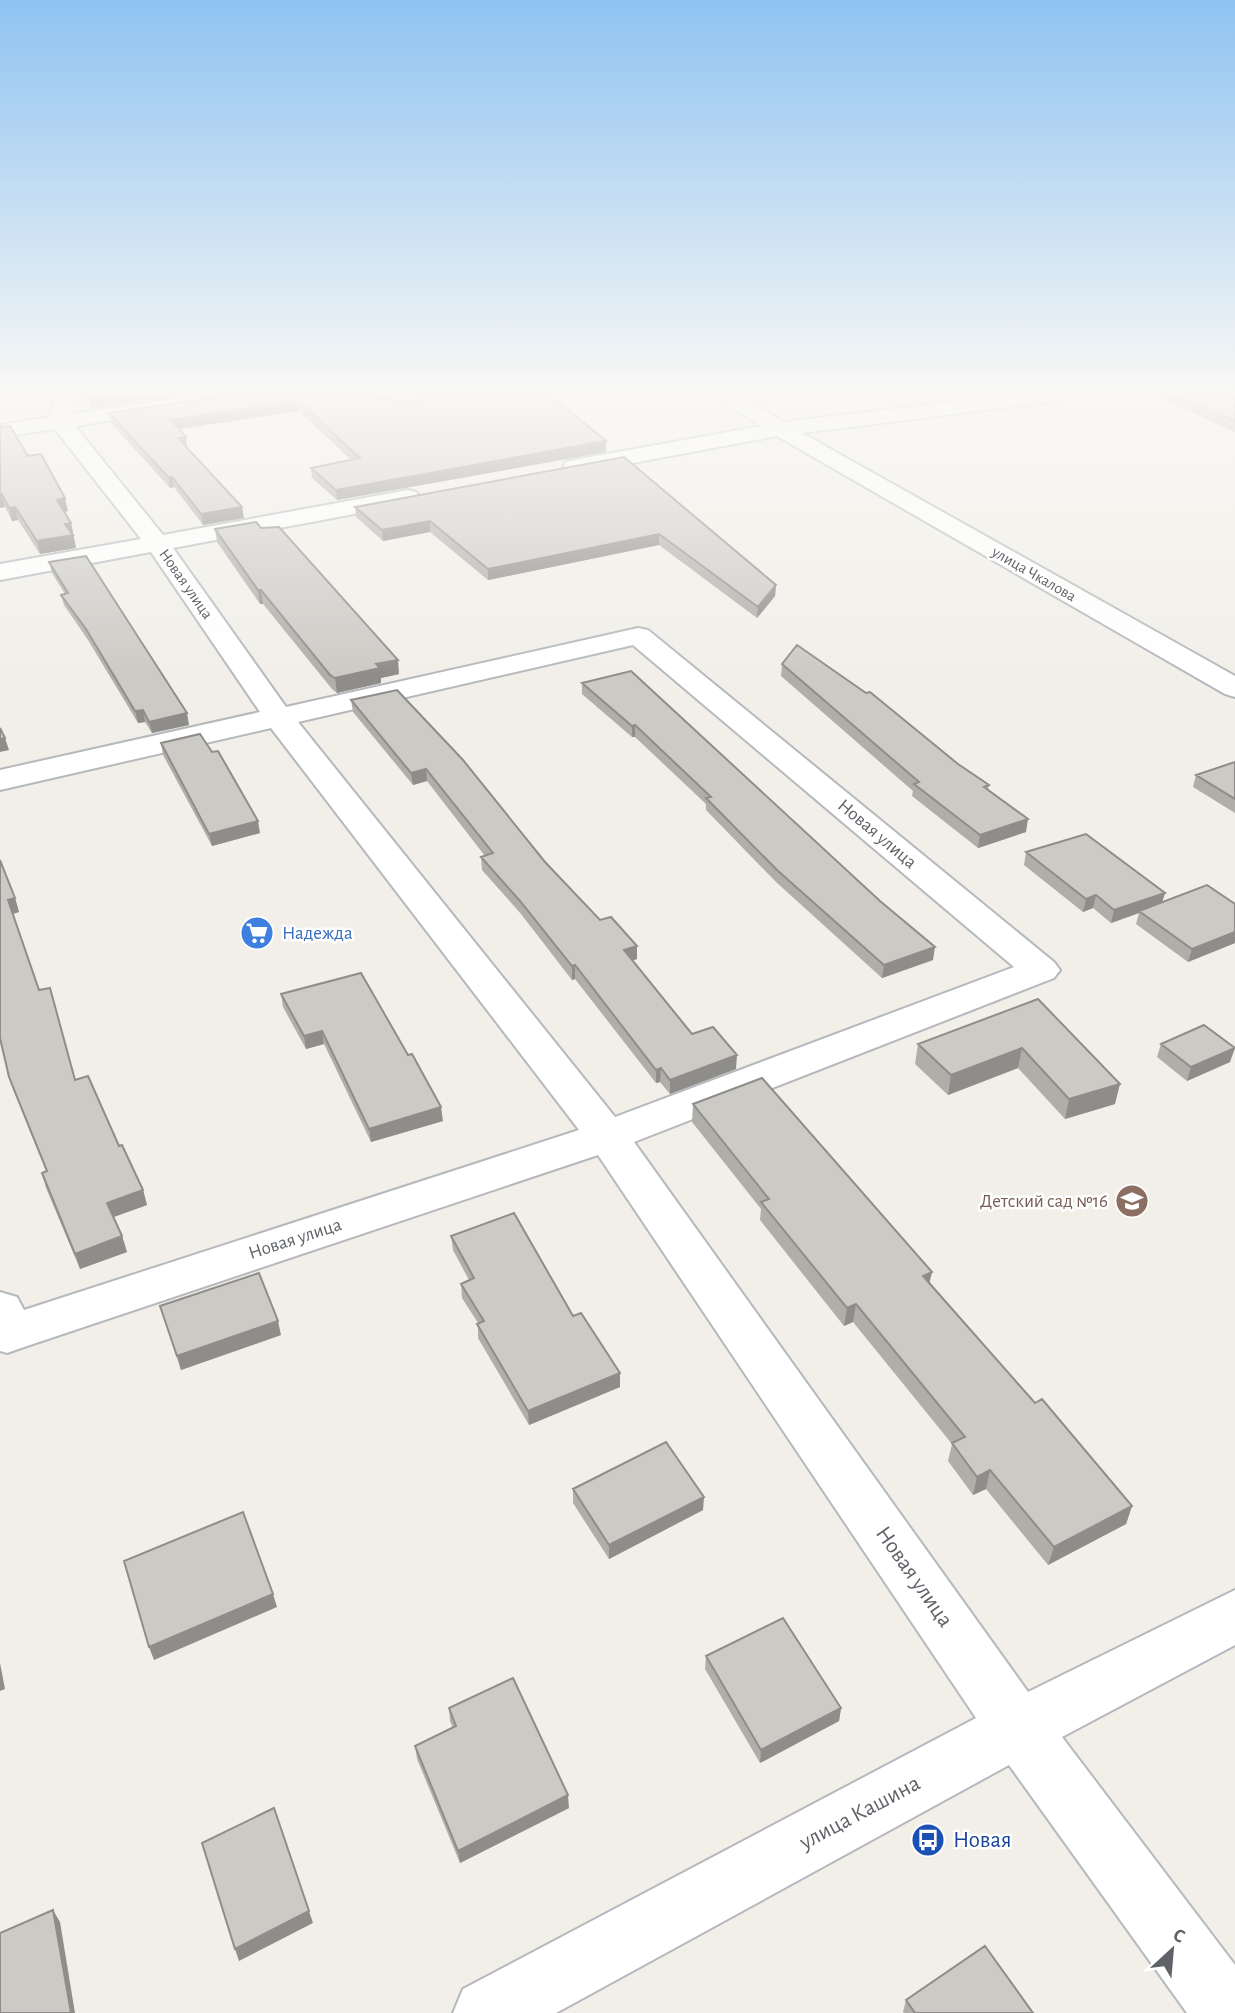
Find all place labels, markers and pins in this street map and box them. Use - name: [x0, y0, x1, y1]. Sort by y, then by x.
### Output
- supermarket icon: Надежда: [238, 914, 276, 952]
- place label: Надежда: [282, 924, 353, 943]
- school or university icon: Детский сад №16: [1113, 1182, 1151, 1220]
- place label: Детский сад №16: [980, 1192, 1108, 1211]
- bus stop icon: Новая: [909, 1821, 947, 1859]
- place label: Новая: [953, 1829, 1011, 1852]

